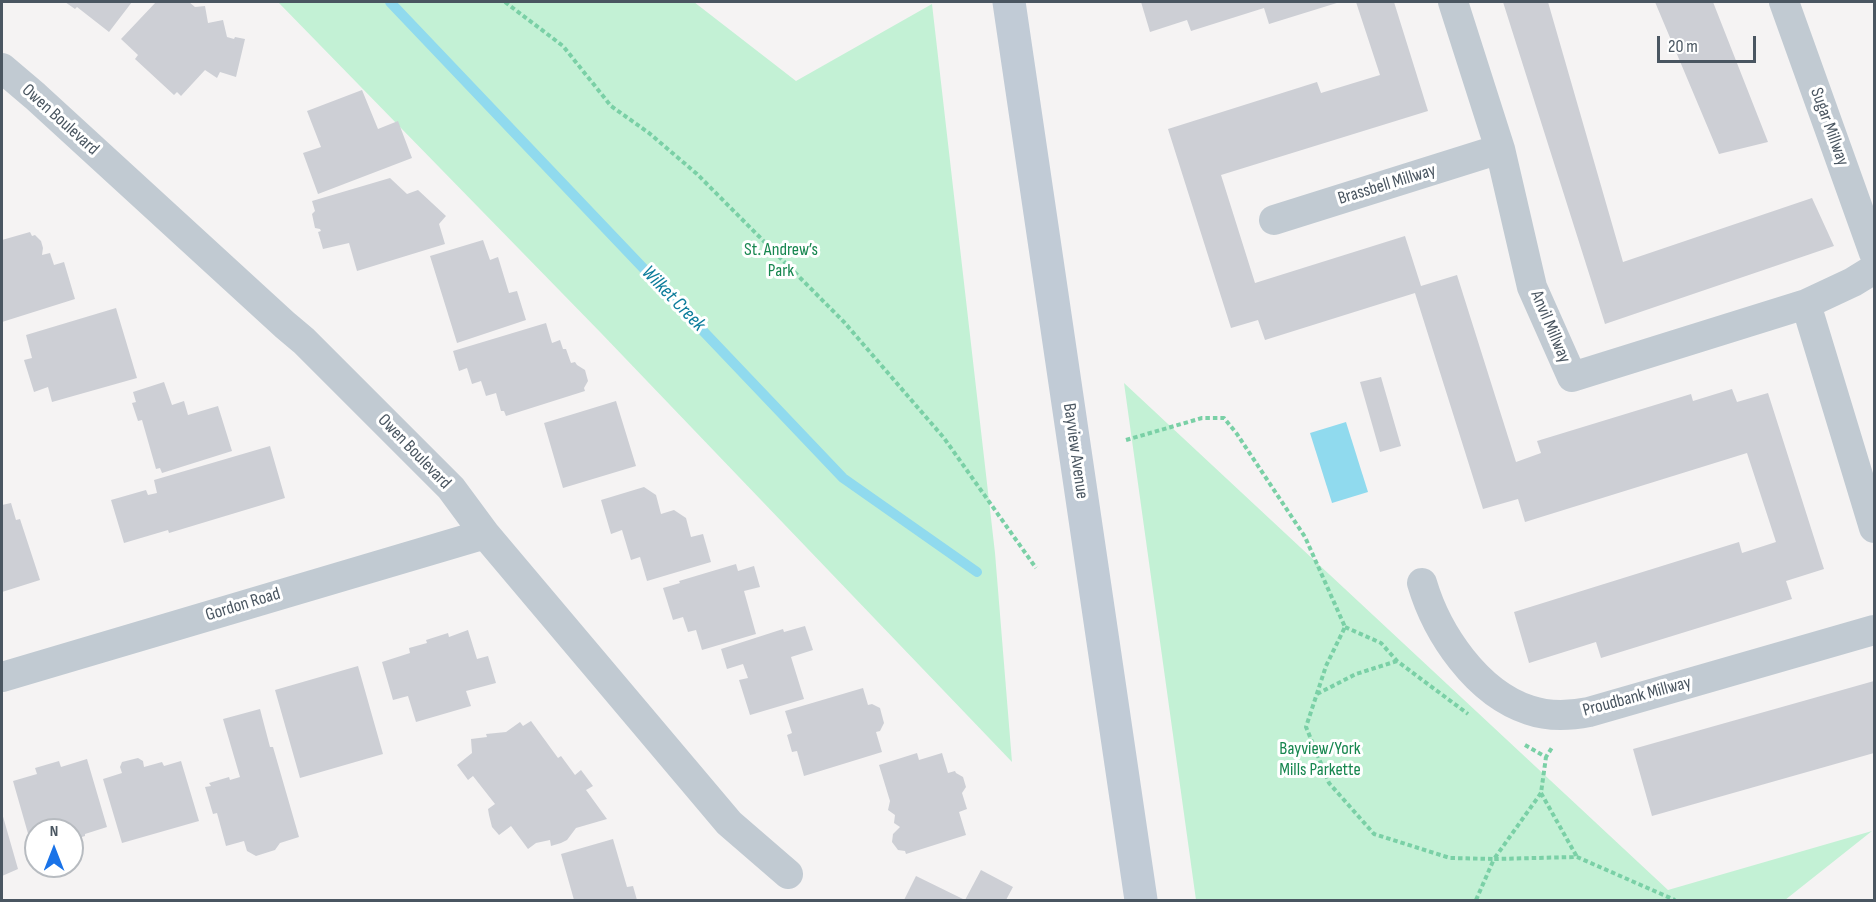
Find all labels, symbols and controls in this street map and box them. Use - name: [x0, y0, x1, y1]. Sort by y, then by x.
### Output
- scale bar: [1660, 24, 1759, 62]
- text: 20 m: [1668, 36, 1698, 57]
- street label: Owen Boulevard: [17, 80, 103, 160]
- street label: Sugar Millway: [1805, 85, 1853, 169]
- street label: Brassbell Millway: [1335, 160, 1439, 210]
- park label: St. Andrew’s Park: [744, 239, 818, 282]
- water label: Wilket Creek: [636, 261, 710, 337]
- street label: Anvil Millway: [1525, 288, 1575, 366]
- street label: Bayview Avenue: [1058, 402, 1092, 500]
- street label: Owen Boulevard: [373, 410, 455, 494]
- street label: Gordon Road: [203, 583, 283, 627]
- street label: Proudbank Millway: [1581, 672, 1693, 722]
- park label: Bayview/York Mills Parkette: [1279, 738, 1361, 780]
- north arrow: [24, 818, 84, 878]
- text: N: [50, 822, 58, 841]

